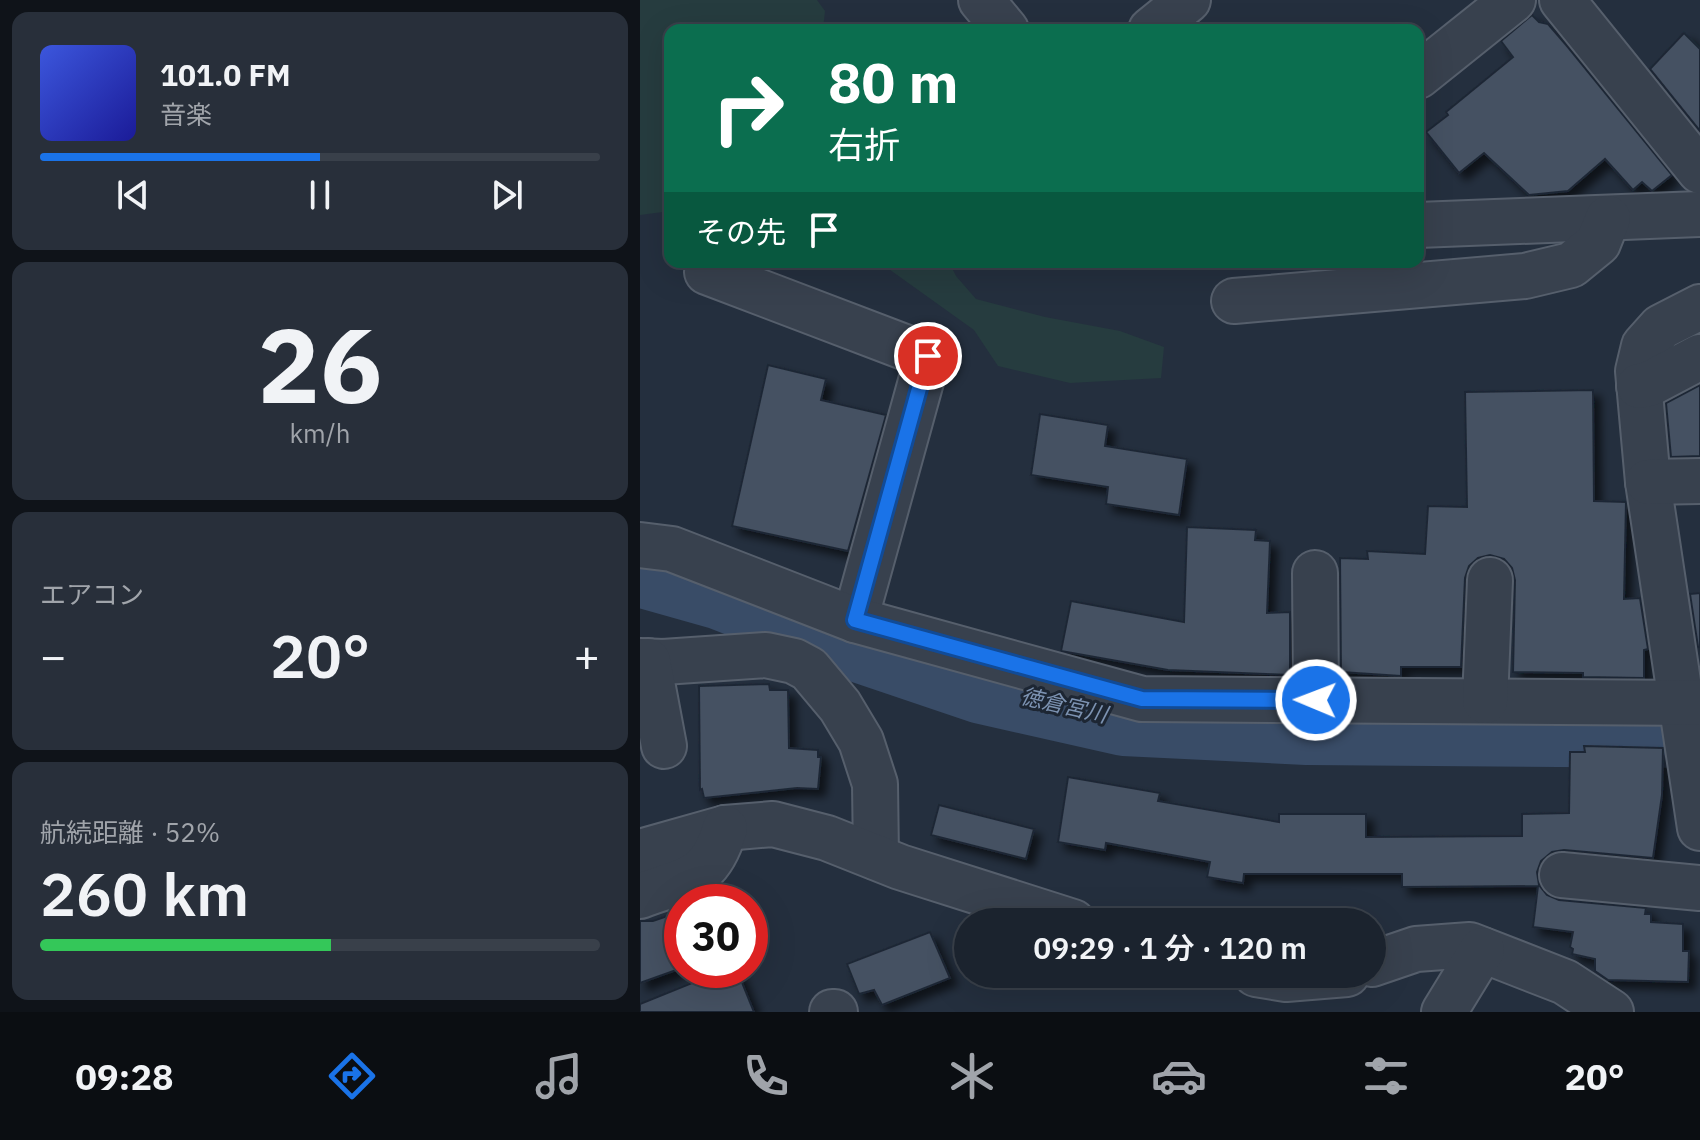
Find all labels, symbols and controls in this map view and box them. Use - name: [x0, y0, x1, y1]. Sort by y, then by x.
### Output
- text: 80 m: [828, 46, 958, 118]
- text: 101.0 FM: [160, 55, 291, 94]
- icon: right: [696, 56, 800, 160]
- text: 音楽: [160, 97, 212, 131]
- text: 右折: [828, 121, 900, 168]
- icon: previous: [111, 173, 155, 217]
- icon: pause: [298, 173, 342, 217]
- icon: next: [485, 173, 529, 217]
- icon: arrive: [802, 208, 846, 252]
- text: その先: [696, 212, 786, 251]
- text: 26: [258, 296, 382, 432]
- pin: [894, 322, 962, 390]
- icon: arrive: [906, 334, 950, 378]
- text: km/h: [289, 416, 351, 450]
- text: エアコン: [40, 577, 144, 611]
- text: 20°: [270, 616, 370, 695]
- text: −: [40, 627, 66, 684]
- text: +: [574, 627, 600, 684]
- position arrow: [1274, 658, 1358, 742]
- water label: 徳倉宮川: [1018, 680, 1112, 729]
- text: 航続距離 · 52%: [40, 815, 220, 849]
- text: 260 km: [40, 854, 249, 933]
- speed limit sign: 30: [664, 884, 768, 988]
- text: 09:29 · 1 分 · 120 m: [1033, 928, 1307, 967]
- icon: directions: [324, 1048, 380, 1104]
- icon: music: [531, 1048, 587, 1104]
- icon: phone: [738, 1048, 794, 1104]
- icon: climate: [944, 1048, 1000, 1104]
- icon: car: [1151, 1048, 1207, 1104]
- icon: filters: [1358, 1048, 1414, 1104]
- text: 09:28: [75, 1053, 174, 1100]
- text: 20°: [1564, 1053, 1625, 1100]

